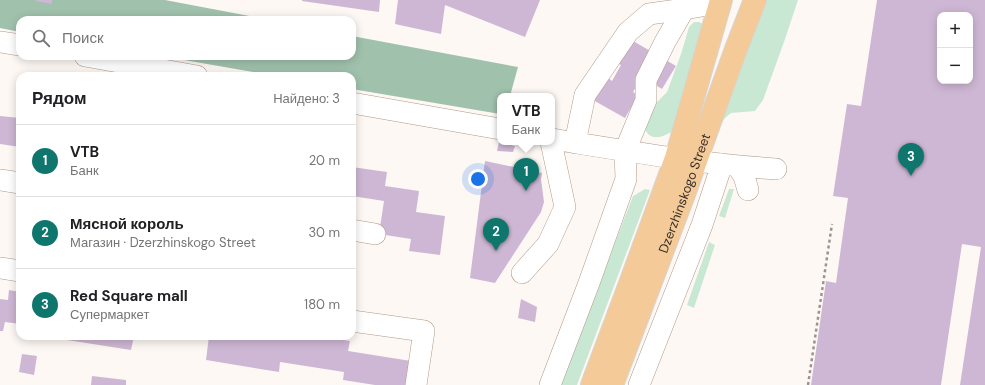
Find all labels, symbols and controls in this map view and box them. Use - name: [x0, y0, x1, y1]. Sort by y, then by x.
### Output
- map controls: [937, 12, 973, 84]
- button: +: [937, 12, 973, 48]
- search box: [16, 16, 356, 60]
- icon: search: [30, 27, 52, 49]
- text: Поиск: [62, 28, 104, 48]
- button: −: [937, 48, 973, 84]
- text: Рядом: [32, 87, 87, 109]
- text: Найдено: 3: [273, 90, 340, 107]
- popup: [497, 93, 555, 145]
- text: VTB: [511, 101, 541, 121]
- text: Банк: [511, 121, 540, 138]
- street label: Dzerzhinskogo Street: [654, 131, 714, 255]
- text: VTB: [70, 142, 99, 162]
- pin: 3: [898, 143, 924, 176]
- text: 1: [43, 152, 47, 169]
- text: 20 m: [309, 152, 340, 169]
- pin: 1: [513, 158, 539, 191]
- text: Банк: [70, 162, 99, 179]
- your location: [468, 169, 488, 189]
- text: Мясной король: [70, 214, 184, 234]
- pin: 2: [483, 218, 509, 251]
- text: 2: [41, 224, 49, 241]
- text: 30 m: [308, 224, 340, 241]
- text: Магазин · Dzerzhinskogo Street: [70, 234, 256, 251]
- text: Red Square mall: [70, 286, 188, 306]
- text: 3: [41, 296, 49, 313]
- text: 180 m: [304, 296, 340, 313]
- text: Супермаркет: [70, 306, 149, 323]

